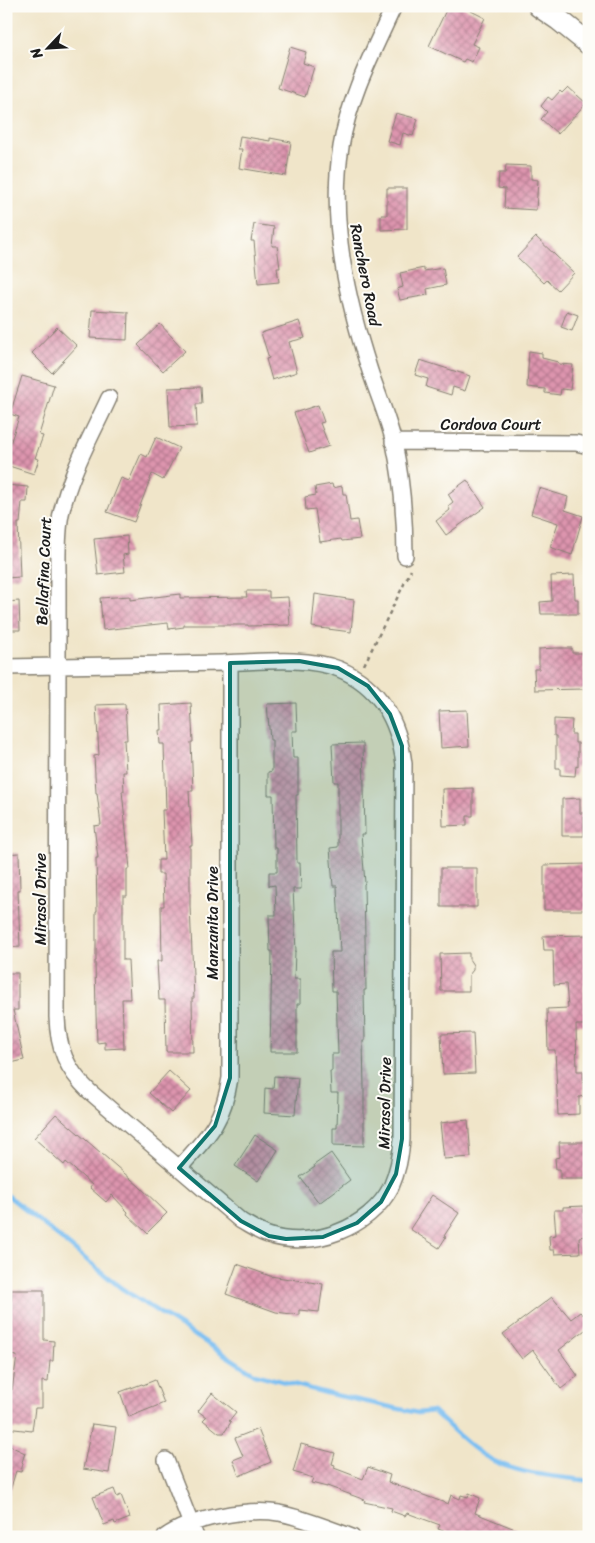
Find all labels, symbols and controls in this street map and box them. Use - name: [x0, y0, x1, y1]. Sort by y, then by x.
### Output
- north arrow: [22, 22, 72, 72]
- text: N: [23, 43, 50, 64]
- street label: Ranchero Road: [341, 221, 390, 330]
- street label: Cordova Court: [440, 410, 542, 439]
- street label: Bellafina Court: [27, 516, 60, 626]
- street label: Mirasol Drive: [26, 853, 55, 945]
- street label: Manzanita Drive: [198, 866, 227, 980]
- street label: Mirasol Drive: [369, 1057, 400, 1149]

